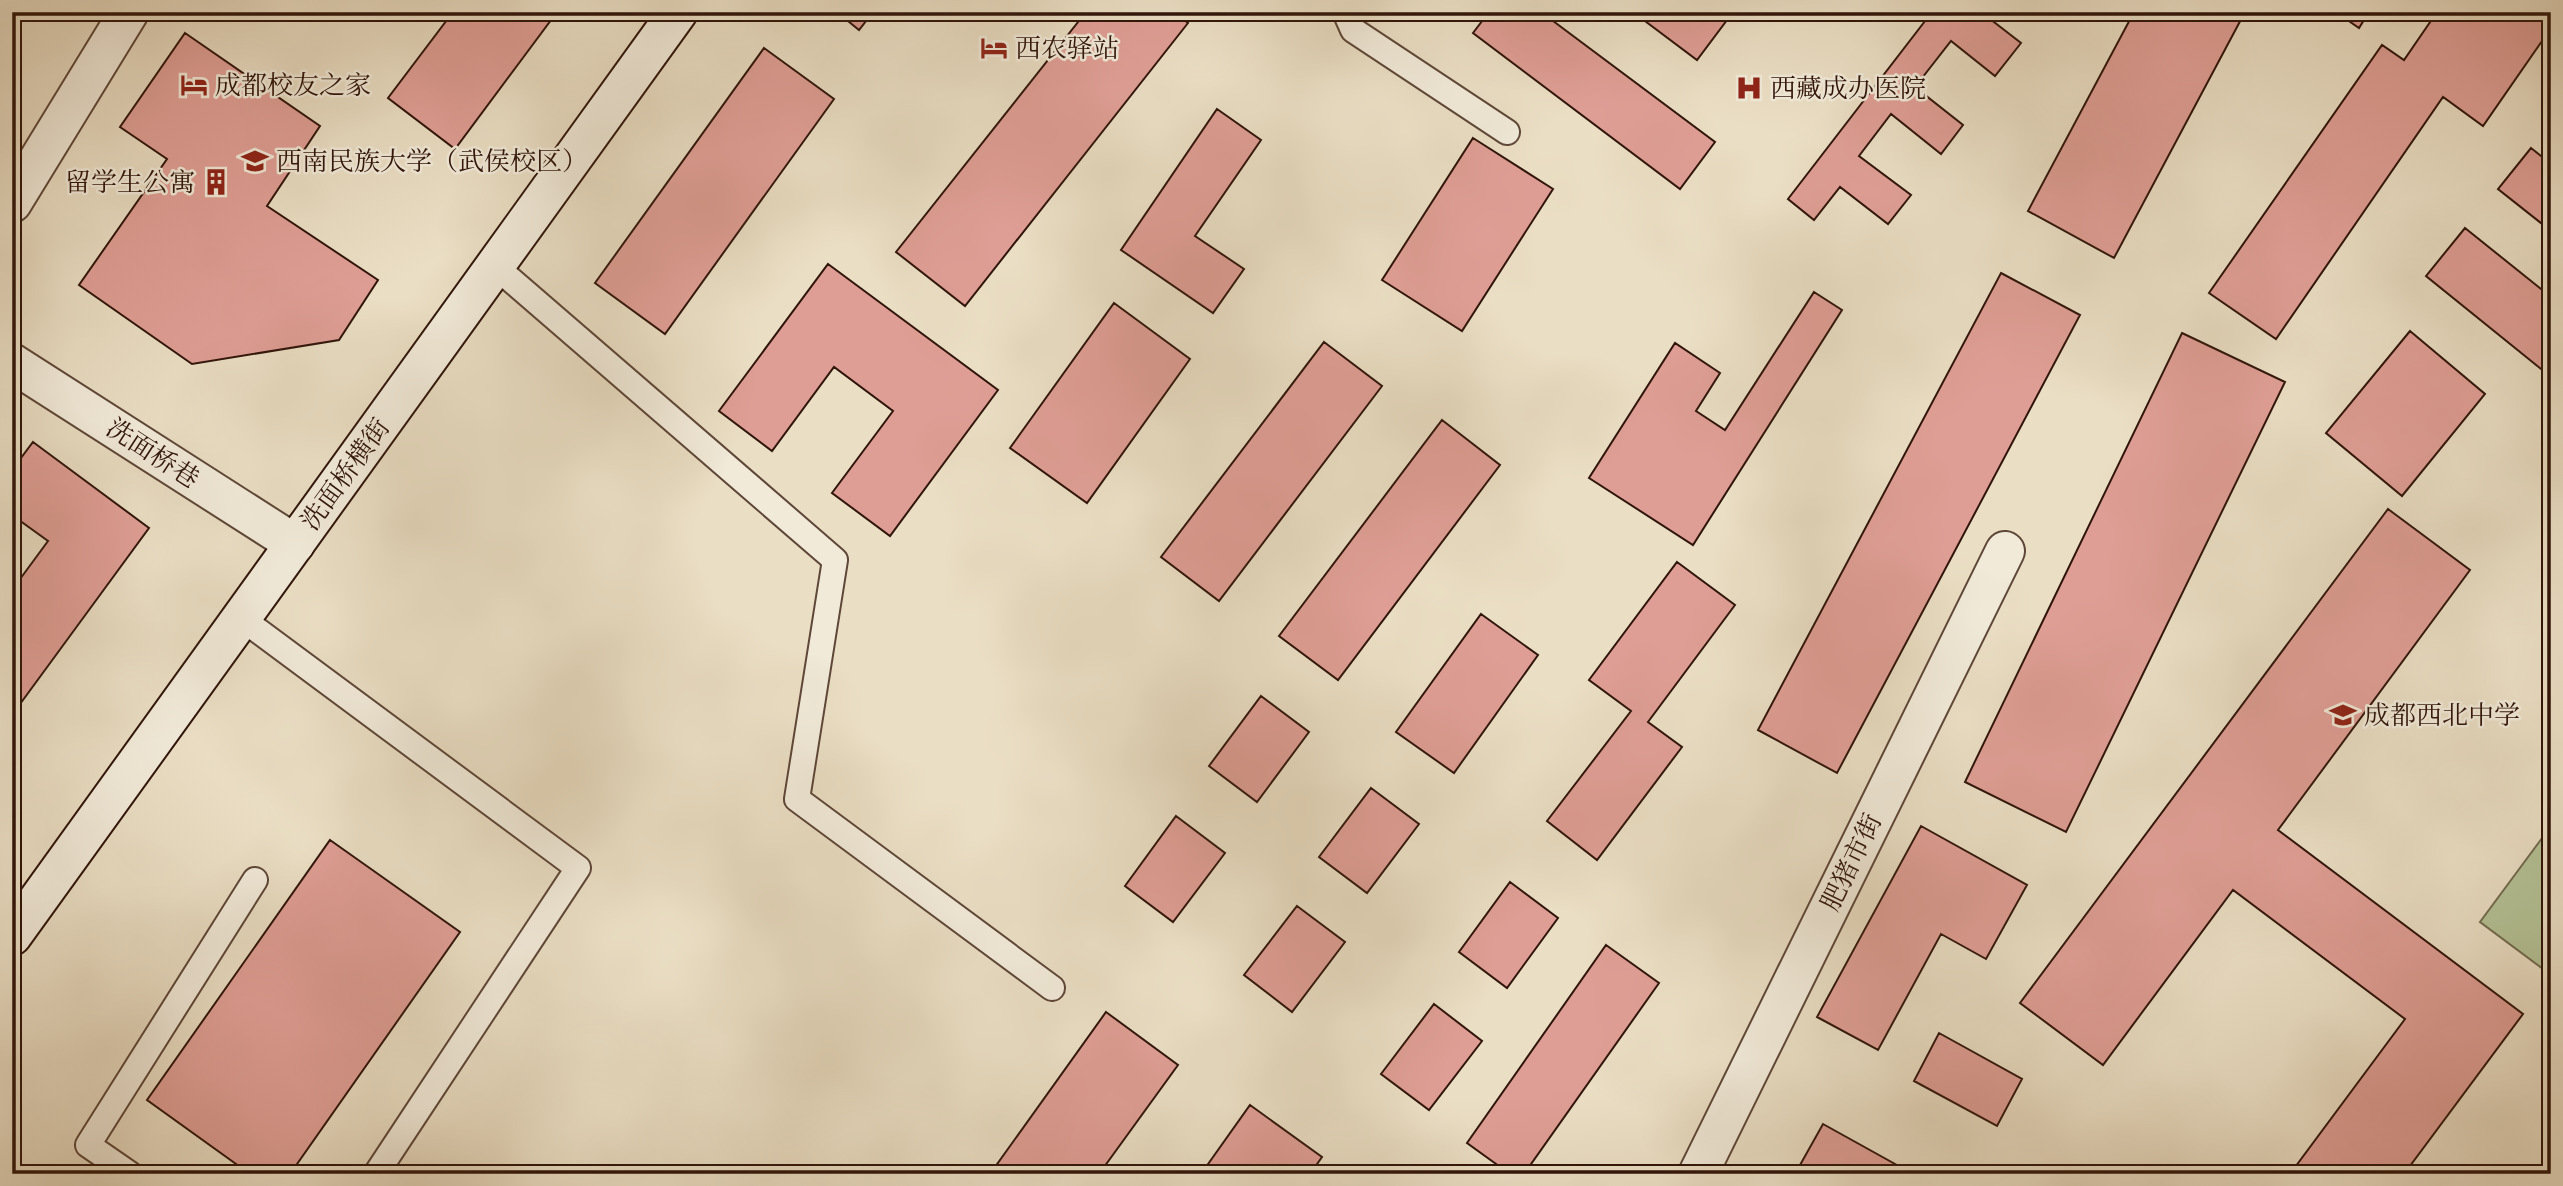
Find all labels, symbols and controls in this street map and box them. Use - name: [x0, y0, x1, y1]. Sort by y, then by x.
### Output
- hotel icon: 西农驿站: [979, 33, 1009, 63]
- place label: 西农驿站: [1015, 35, 1119, 63]
- hotel icon: 成都校友之家: [179, 70, 209, 100]
- place label: 成都校友之家: [215, 71, 371, 100]
- hospital icon: 西藏成办医院: [1734, 73, 1764, 103]
- place label: 西藏成办医院: [1770, 75, 1926, 103]
- school or university icon: 西南民族大学（武侯校区）: [240, 146, 270, 176]
- place label: 西南民族大学（武侯校区）: [276, 147, 588, 176]
- building icon: 留学生公寓: [201, 167, 231, 197]
- place label: 留学生公寓: [65, 169, 195, 197]
- street label: 洗面桥巷: [101, 414, 204, 494]
- street label: 洗面桥横街: [296, 414, 395, 535]
- school or university icon: 成都西北中学: [2328, 700, 2358, 730]
- place label: 成都西北中学: [2364, 702, 2520, 730]
- street label: 肥猪市街: [1817, 810, 1887, 915]

